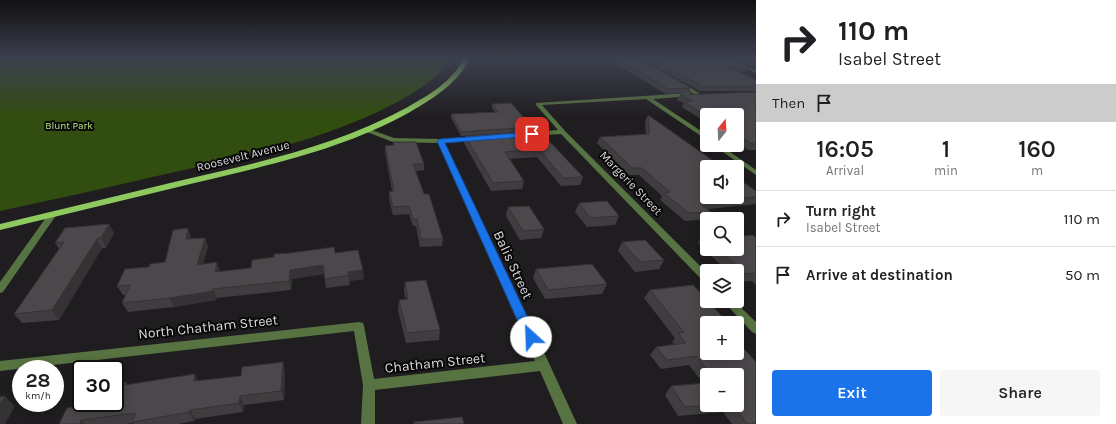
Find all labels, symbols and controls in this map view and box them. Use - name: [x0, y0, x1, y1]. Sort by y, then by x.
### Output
- text: 110 m: [838, 14, 909, 47]
- icon: right: [772, 16, 824, 68]
- text: Isabel Street: [838, 48, 941, 70]
- icon: arrive: [813, 92, 835, 114]
- text: Then: [772, 94, 805, 112]
- north arrow: [700, 108, 744, 152]
- map controls: [700, 108, 744, 412]
- pin: [515, 117, 549, 151]
- park label: Blunt Park: [45, 120, 93, 132]
- icon: arrive: [521, 123, 543, 145]
- text: 16:05: [816, 135, 874, 163]
- text: 1: [942, 135, 950, 163]
- text: 160: [1018, 135, 1056, 163]
- street label: Roosevelt Avenue: [195, 138, 291, 174]
- street label: Margerie Street: [597, 148, 665, 218]
- button: sound: [700, 160, 744, 204]
- text: Arrival: [826, 163, 864, 178]
- text: min: [934, 163, 958, 178]
- text: m: [1031, 163, 1043, 178]
- text: Turn right: [806, 202, 876, 220]
- icon: right: [772, 208, 794, 230]
- text: 110 m: [1064, 210, 1100, 228]
- button: search: [700, 212, 744, 256]
- text: Isabel Street: [806, 220, 880, 235]
- street label: Balis Street: [490, 228, 536, 302]
- button: layers: [700, 264, 744, 308]
- icon: arrive: [772, 264, 794, 286]
- text: Arrive at destination: [806, 266, 953, 284]
- text: 50 m: [1065, 266, 1100, 284]
- street label: North Chatham Street: [137, 311, 279, 343]
- position arrow: [510, 316, 552, 358]
- button: +: [700, 316, 744, 360]
- street label: Chatham Street: [384, 349, 486, 377]
- speed limit sign: 30: [72, 360, 124, 412]
- button: −: [700, 368, 744, 412]
- text: 28: [25, 369, 51, 392]
- button: Exit: [772, 370, 932, 416]
- button: Share: [940, 370, 1100, 416]
- text: km/h: [25, 390, 51, 402]

